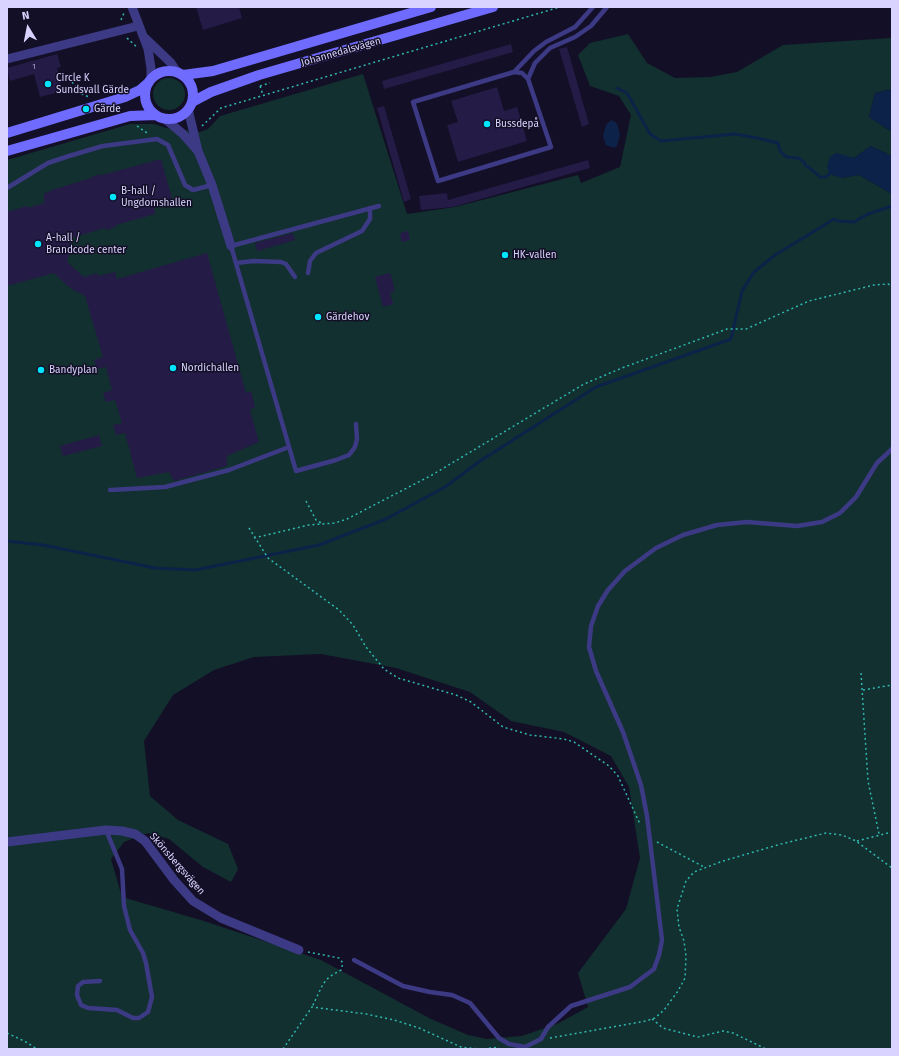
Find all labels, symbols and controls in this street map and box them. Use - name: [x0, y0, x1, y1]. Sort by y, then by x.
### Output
- north arrow: [8, 8, 48, 48]
- text: N: [21, 9, 31, 23]
- street label: Johannedalsvägen: [300, 35, 382, 69]
- house number: 1: [32, 62, 36, 72]
- place label: Circle K Sundsvall Gärde: [56, 72, 129, 96]
- marker: Circle K Sundsvall Gärde: [43, 79, 53, 89]
- place label: Gärde: [94, 103, 121, 115]
- marker: Gärde: [81, 104, 91, 114]
- place label: Bussdepå: [495, 118, 539, 130]
- marker: Bussdepå: [482, 119, 492, 129]
- place label: B-hall / Ungdomshallen: [121, 185, 192, 208]
- marker: B-hall / Ungdomshallen: [108, 192, 118, 202]
- place label: A-hall / Brandcode center: [46, 232, 126, 256]
- marker: A-hall / Brandcode center: [33, 239, 43, 249]
- place label: HK-vallen: [513, 249, 556, 261]
- marker: HK-vallen: [500, 250, 510, 260]
- place label: Gärdehov: [326, 311, 369, 323]
- marker: Gärdehov: [313, 312, 323, 322]
- place label: Nordichallen: [181, 362, 239, 374]
- marker: Nordichallen: [168, 363, 178, 373]
- place label: Bandyplan: [49, 364, 97, 376]
- marker: Bandyplan: [36, 365, 46, 375]
- street label: Skönsbergsvägen: [147, 831, 207, 897]

